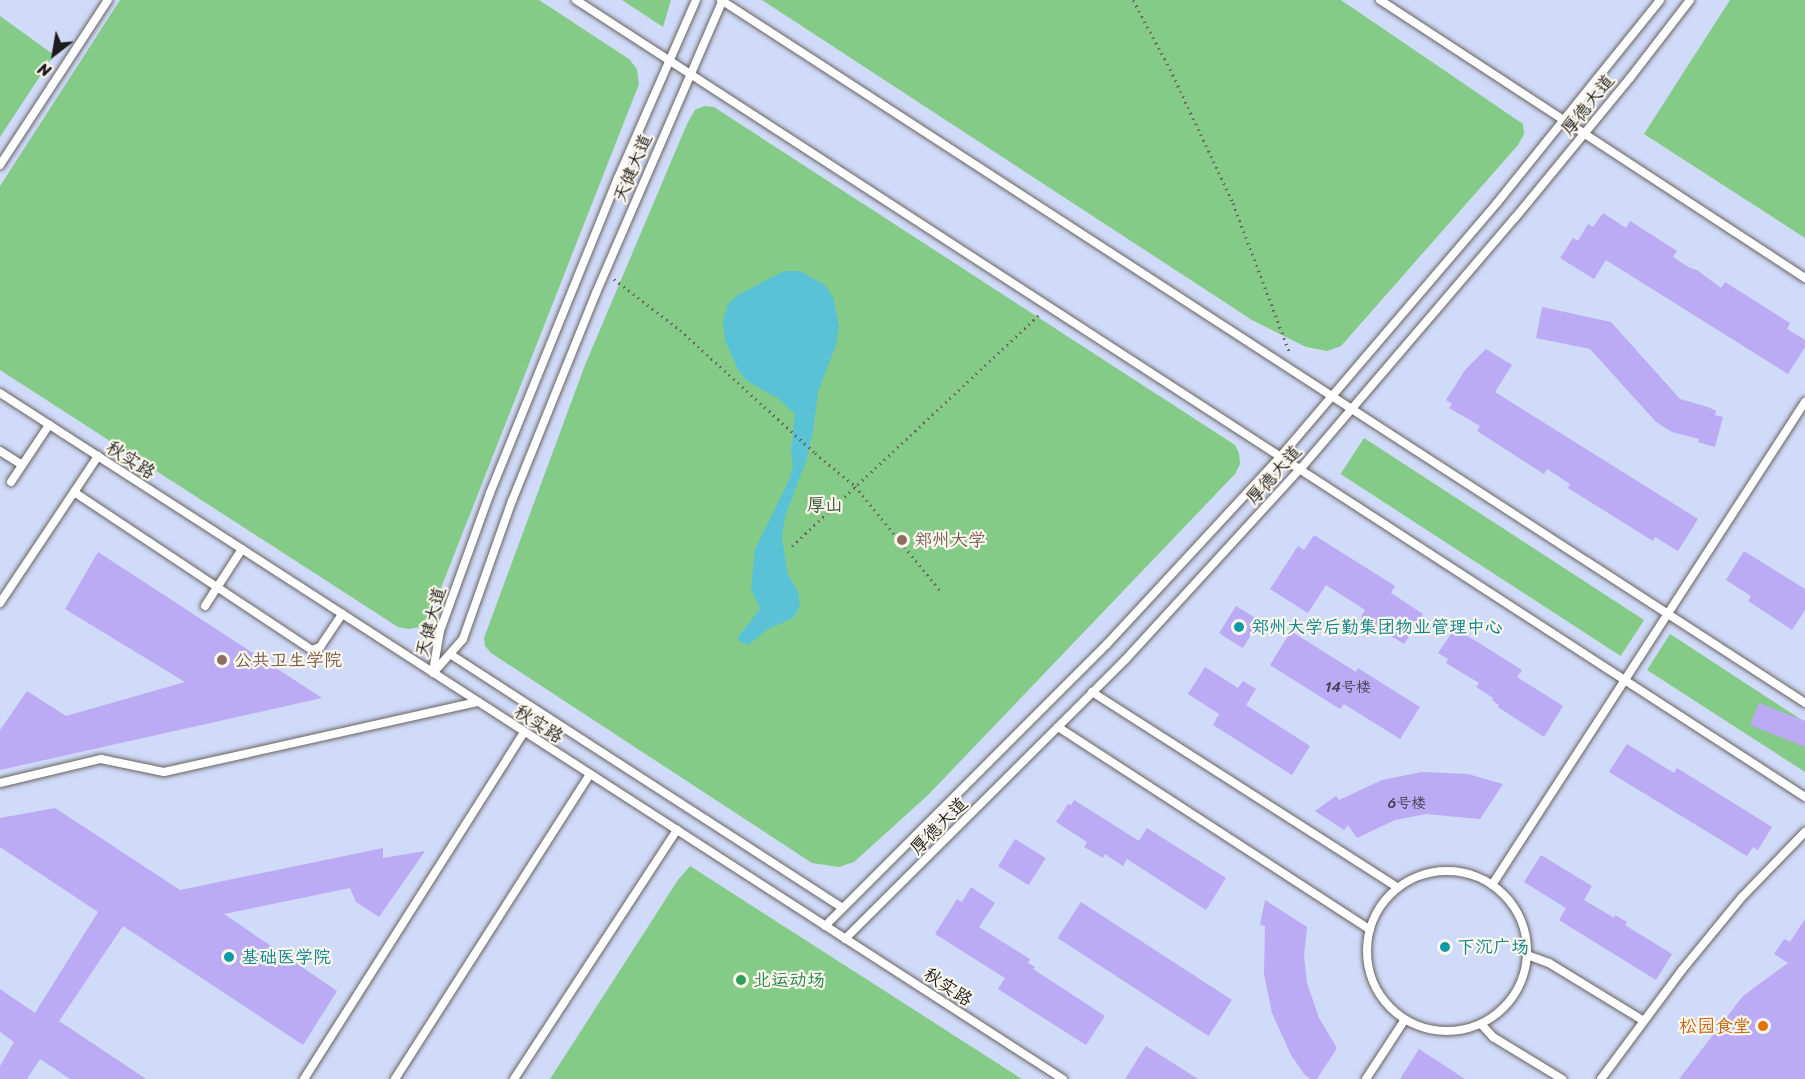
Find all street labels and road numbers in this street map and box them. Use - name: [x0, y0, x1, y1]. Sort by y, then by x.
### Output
- street label: 厚德大道: [1557, 70, 1619, 140]
- street label: 天健大道: [609, 131, 657, 205]
- street label: 秋实路: [102, 436, 160, 484]
- street label: 厚德大道: [1242, 441, 1306, 509]
- street label: 天健大道: [411, 584, 451, 660]
- street label: 秋实路: [510, 700, 568, 748]
- street label: 厚德大道: [906, 793, 972, 859]
- street label: 秋实路: [919, 963, 977, 1011]

